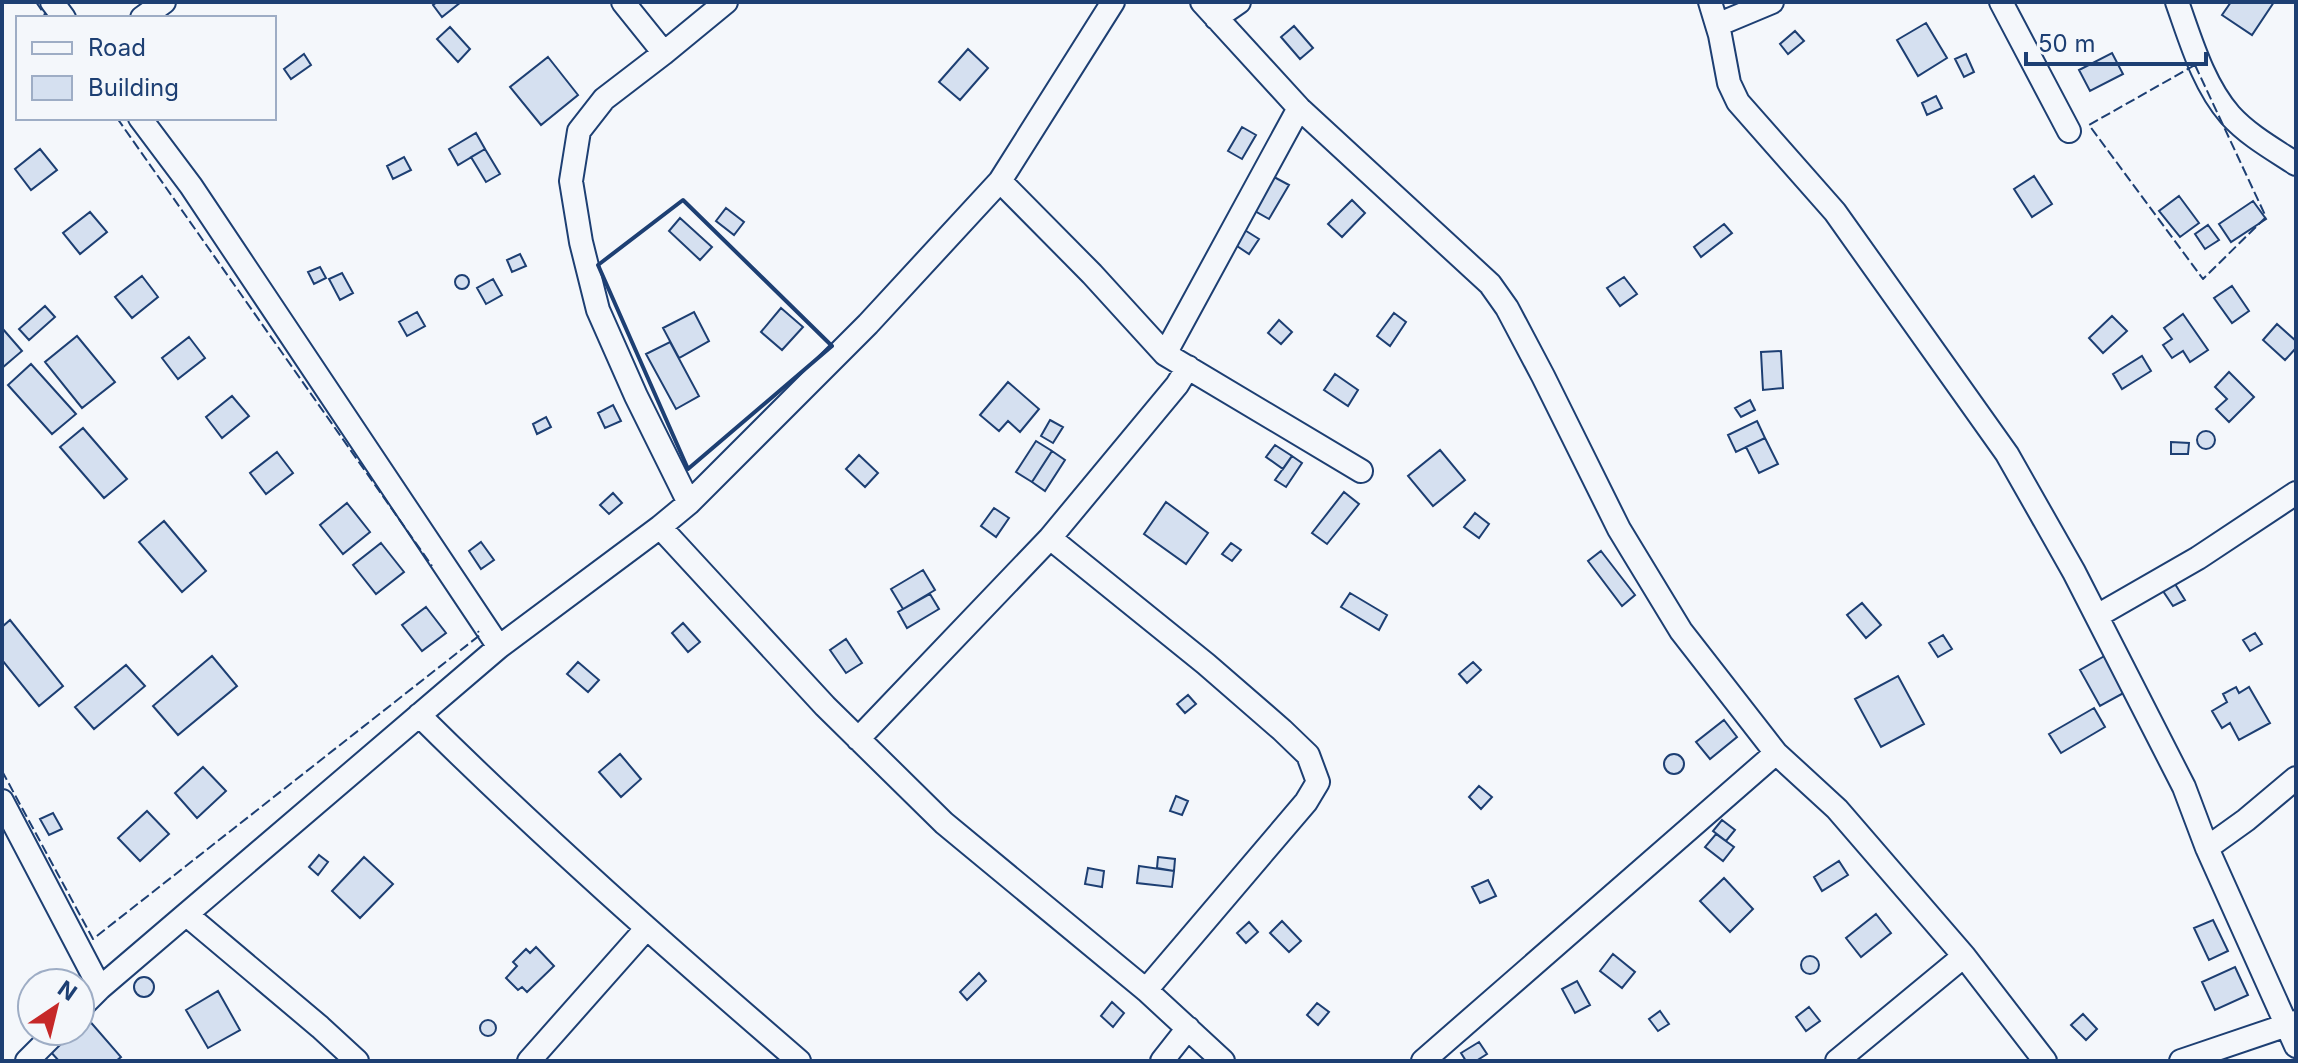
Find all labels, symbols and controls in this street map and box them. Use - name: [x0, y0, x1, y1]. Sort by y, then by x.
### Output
- legend: [16, 16, 276, 120]
- scale bar: [2026, 16, 2206, 66]
- text: 50 m: [2038, 29, 2096, 58]
- text: Road: [88, 33, 146, 62]
- text: Building: [88, 73, 179, 102]
- north arrow: [16, 967, 96, 1047]
- text: N: [53, 975, 82, 1006]

